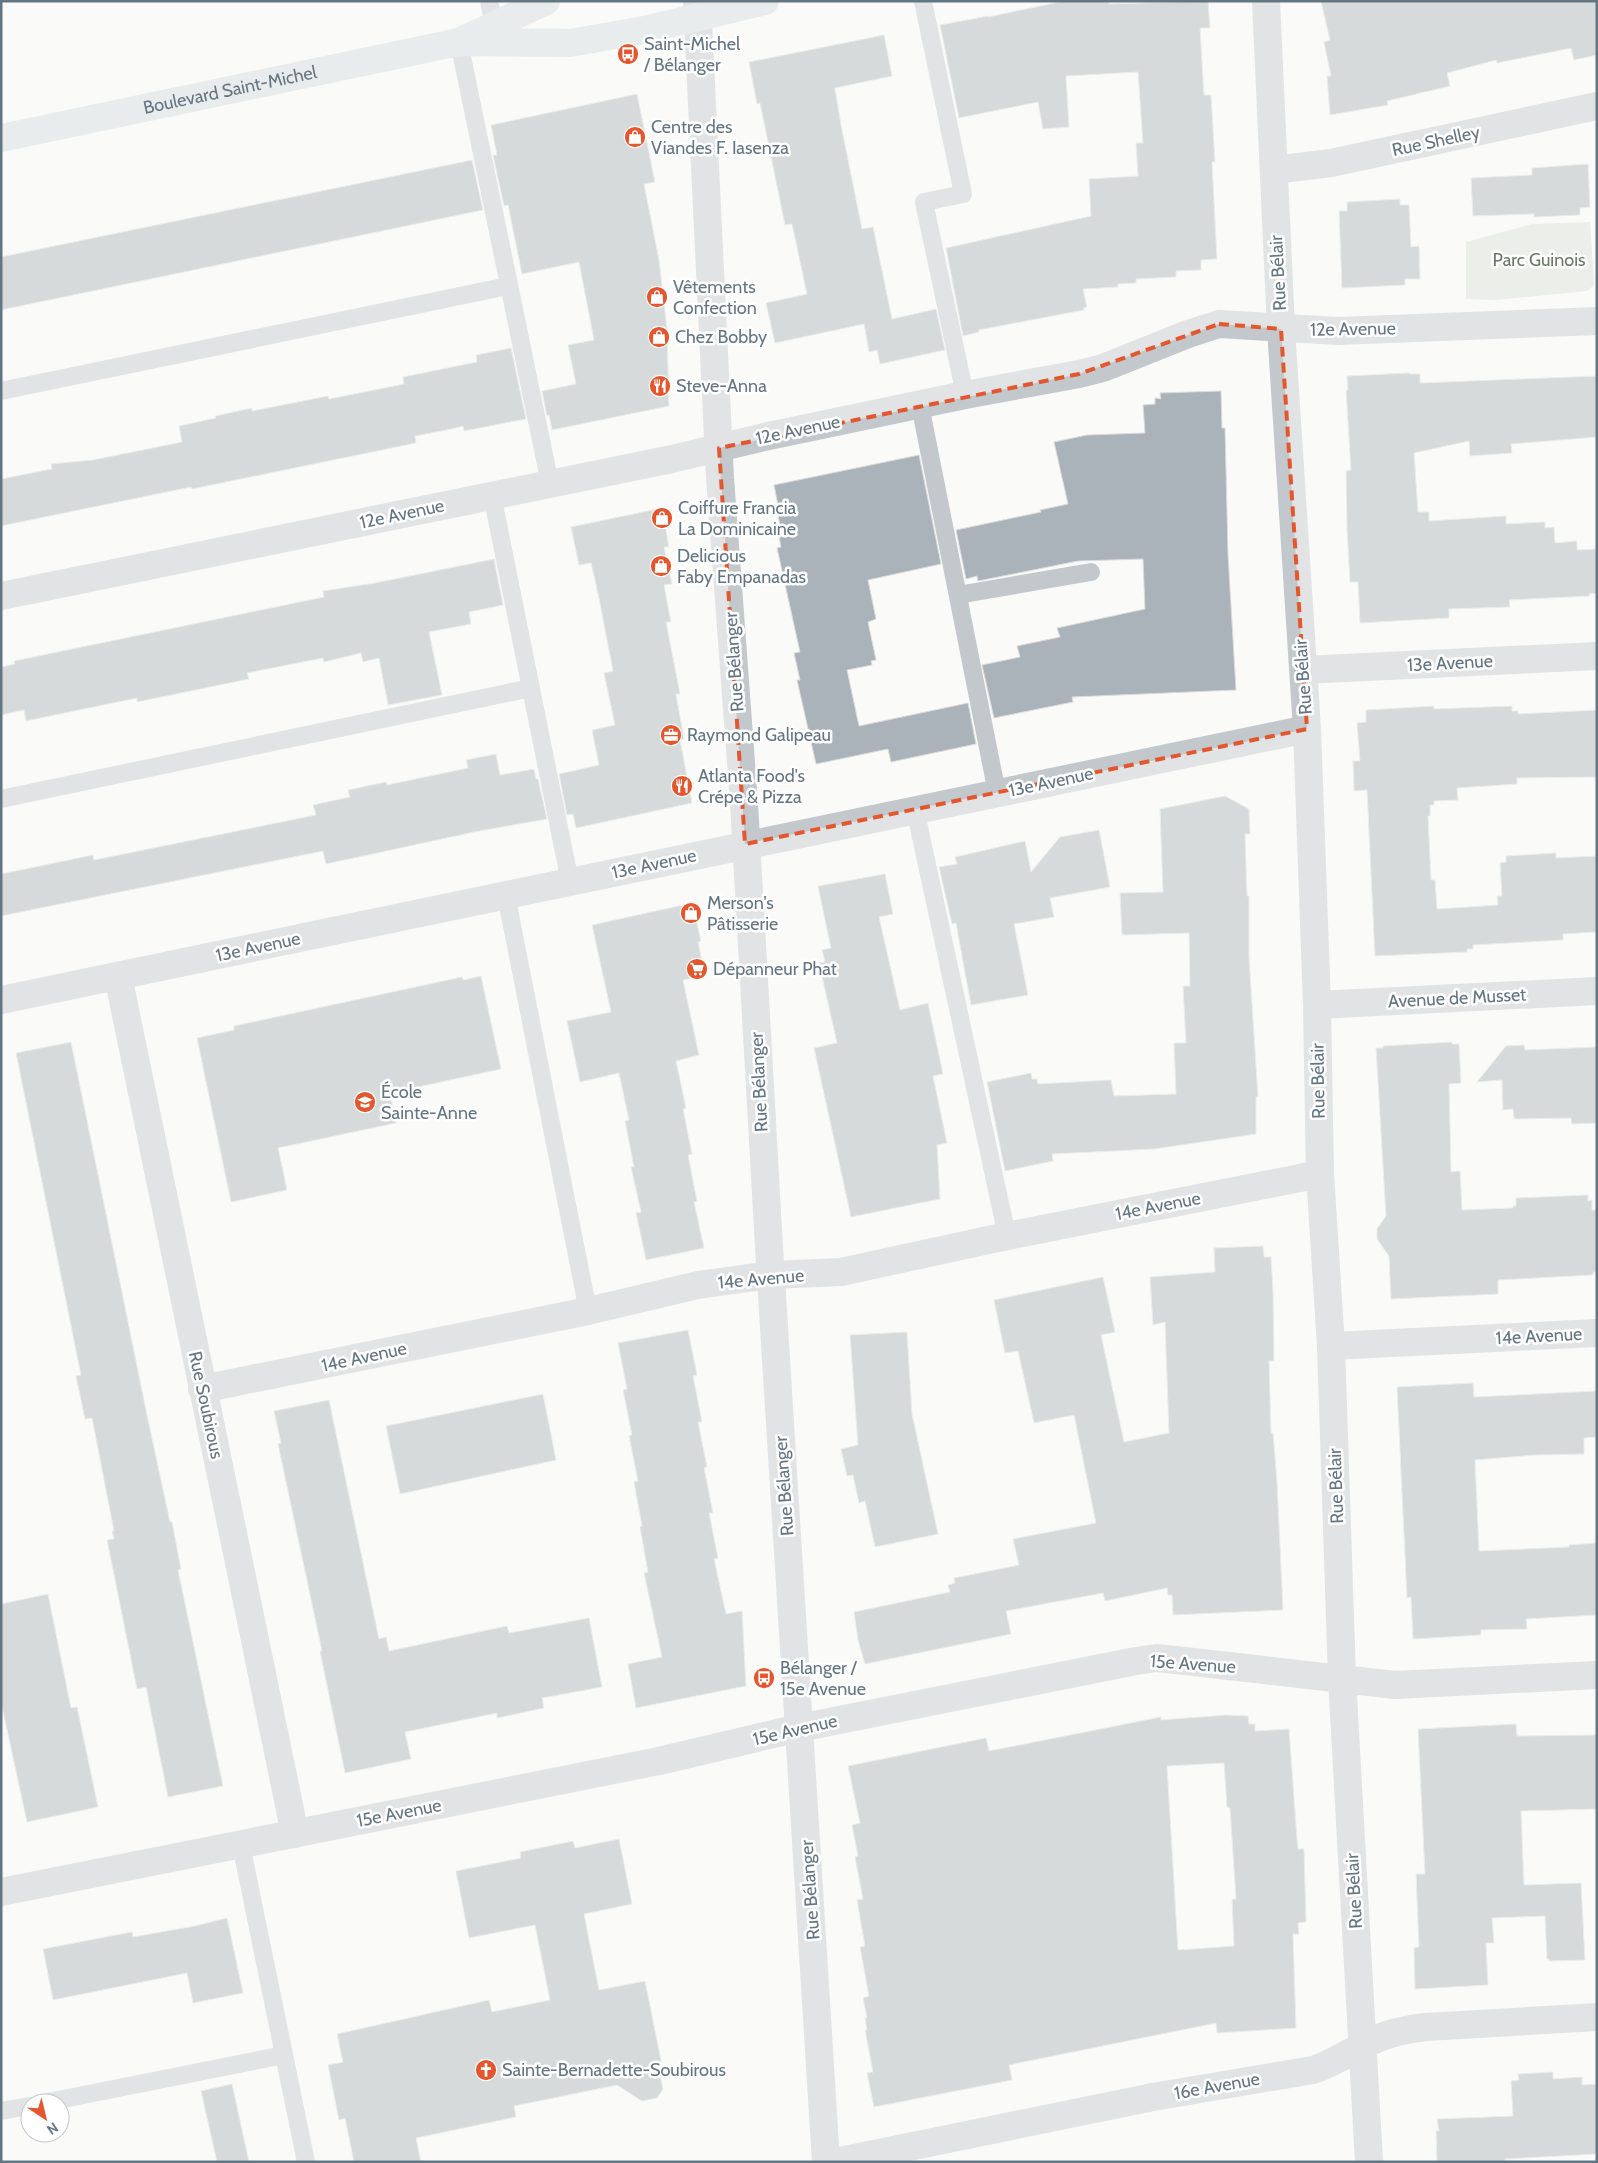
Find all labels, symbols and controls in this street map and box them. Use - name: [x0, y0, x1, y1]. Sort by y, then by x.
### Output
- place label: Saint-Michel / Bélanger: [643, 33, 741, 76]
- bus stop icon: Saint-Michel / Bélanger: [616, 42, 640, 66]
- street label: Boulevard Saint-Michel: [141, 61, 319, 119]
- place label: Centre des Viandes F. Iasenza: [651, 116, 789, 159]
- street label: Rue Shelley: [1390, 121, 1482, 161]
- shop icon: Centre des Viandes F. Iasenza: [623, 125, 647, 149]
- street label: Rue Bélair: [1265, 234, 1291, 311]
- park label: Parc Guinois: [1493, 249, 1585, 271]
- place label: Vêtements Confection: [673, 276, 757, 319]
- shop icon: Vêtements Confection: [645, 285, 669, 309]
- street label: 12e Avenue: [1310, 317, 1396, 341]
- shop icon: Chez Bobby: [647, 325, 671, 349]
- place label: Chez Bobby: [675, 326, 767, 348]
- restaurant icon: Steve-Anna: [648, 374, 672, 398]
- place label: Steve-Anna: [676, 375, 767, 397]
- street label: 12e Avenue: [754, 410, 842, 450]
- street label: 12e Avenue: [358, 494, 446, 534]
- place label: Coiffure Francia La Dominicaine: [678, 497, 796, 540]
- shop icon: Coiffure Francia La Dominicaine: [650, 506, 674, 530]
- place label: Delicious Faby Empanadas: [677, 545, 806, 588]
- shop icon: Delicious Faby Empanadas: [649, 554, 673, 578]
- street label: Rue Bélanger: [720, 611, 748, 713]
- street label: Rue Bélair: [1289, 638, 1317, 716]
- street label: 13e Avenue: [1407, 650, 1493, 676]
- office icon: Raymond Galipeau: [659, 723, 683, 747]
- place label: Raymond Galipeau: [687, 724, 831, 746]
- street label: 13e Avenue: [1007, 762, 1095, 802]
- place label: Atlanta Food's Crépe & Pizza: [698, 765, 805, 808]
- restaurant icon: Atlanta Food's Crépe & Pizza: [670, 774, 694, 798]
- street label: 13e Avenue: [610, 844, 698, 884]
- place label: Merson's Pâtisserie: [707, 892, 778, 935]
- shop icon: Merson's Pâtisserie: [679, 901, 703, 925]
- street label: 13e Avenue: [214, 927, 302, 967]
- supermarket icon: Dépanneur Phat: [685, 957, 709, 981]
- place label: Dépanneur Phat: [713, 958, 837, 980]
- street label: Avenue de Musset: [1387, 983, 1527, 1013]
- street label: Rue Bélanger: [745, 1031, 773, 1133]
- street label: Rue Bélair: [1306, 1043, 1330, 1119]
- place label: École Sainte-Anne: [381, 1081, 477, 1124]
- school or university icon: École Sainte-Anne: [353, 1090, 377, 1114]
- street label: 14e Avenue: [1113, 1187, 1203, 1225]
- street label: 14e Avenue: [717, 1264, 805, 1294]
- street label: 14e Avenue: [1495, 1323, 1583, 1349]
- street label: 14e Avenue: [319, 1337, 409, 1377]
- street label: Rue Soubirous: [184, 1349, 228, 1461]
- street label: Rue Bélanger: [770, 1435, 798, 1537]
- street label: Rue Bélair: [1324, 1447, 1348, 1524]
- street label: 15e Avenue: [1149, 1650, 1237, 1678]
- place label: Bélanger / 15e Avenue: [780, 1657, 866, 1700]
- bus stop icon: Bélanger / 15e Avenue: [752, 1666, 776, 1690]
- street label: 15e Avenue: [751, 1710, 839, 1750]
- street label: 15e Avenue: [355, 1794, 443, 1832]
- street label: Rue Bélanger: [796, 1839, 824, 1941]
- street label: Rue Bélair: [1341, 1852, 1367, 1929]
- church icon: Sainte-Bernadette-Soubirous: [474, 2058, 498, 2082]
- place label: Sainte-Bernadette-Soubirous: [502, 2059, 726, 2081]
- street label: 16e Avenue: [1173, 2068, 1261, 2104]
- north arrow: [20, 2093, 70, 2143]
- text: N: [43, 2118, 62, 2139]

